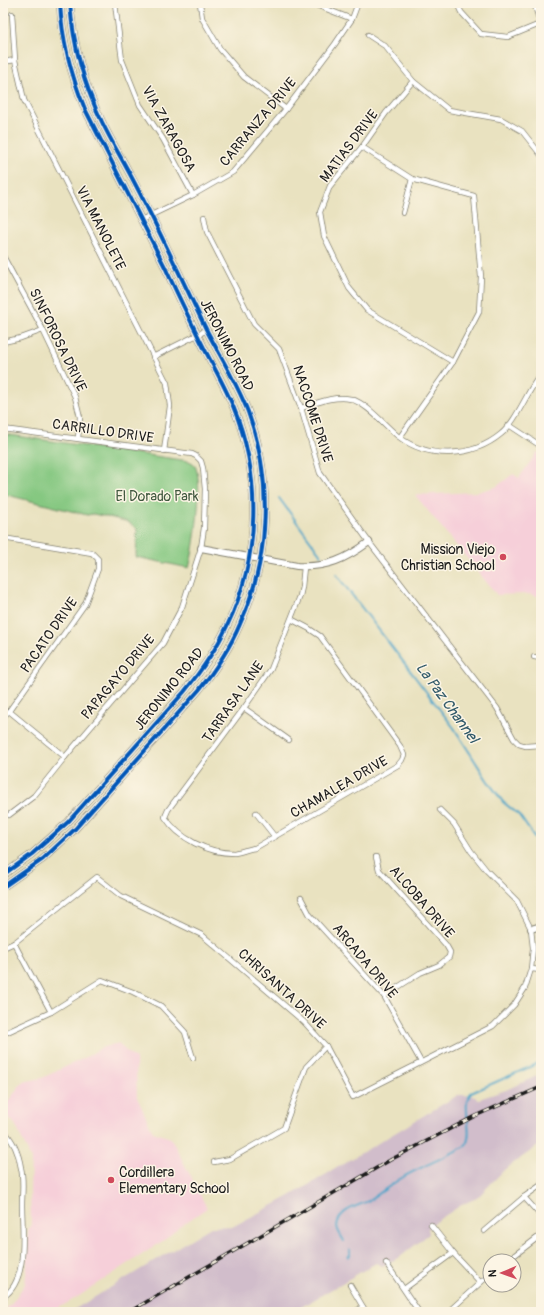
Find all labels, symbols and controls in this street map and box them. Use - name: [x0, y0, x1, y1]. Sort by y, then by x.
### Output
- street label: CARRANZA DRIVE: [216, 74, 300, 170]
- street label: VIA ZARAGOSA: [138, 83, 200, 175]
- street label: MATIAS DRIVE: [316, 106, 382, 186]
- street label: VIA MANOLETE: [72, 183, 130, 273]
- street label: SINFOROSA DRIVE: [26, 286, 90, 394]
- street label: JERONIMO ROAD: [196, 296, 258, 394]
- street label: NACCOME DRIVE: [289, 363, 337, 465]
- street label: CARRILLO DRIVE: [51, 415, 155, 447]
- park label: El Dorado Park: [115, 488, 199, 505]
- place label: Mission Viejo Christian School: [401, 541, 495, 574]
- marker: Mission Viejo Christian School: [498, 552, 508, 562]
- street label: PACATO DRIVE: [17, 594, 81, 676]
- street label: PAPAGAYO DRIVE: [78, 631, 158, 723]
- street label: JERONIMO ROAD: [131, 644, 208, 734]
- street label: TARRASA LANE: [199, 658, 267, 746]
- water label: La Paz Channel: [411, 659, 483, 748]
- street label: CHAMALEA DRIVE: [287, 752, 391, 822]
- street label: ALCOBA DRIVE: [386, 862, 458, 942]
- street label: ARCADA DRIVE: [329, 920, 401, 1002]
- street label: CHRISANTA DRIVE: [235, 945, 329, 1033]
- place label: Cordillera Elementary School: [119, 1164, 230, 1197]
- marker: Cordillera Elementary School: [106, 1175, 116, 1185]
- north arrow: [482, 1253, 522, 1293]
- text: N: [486, 1269, 499, 1277]

